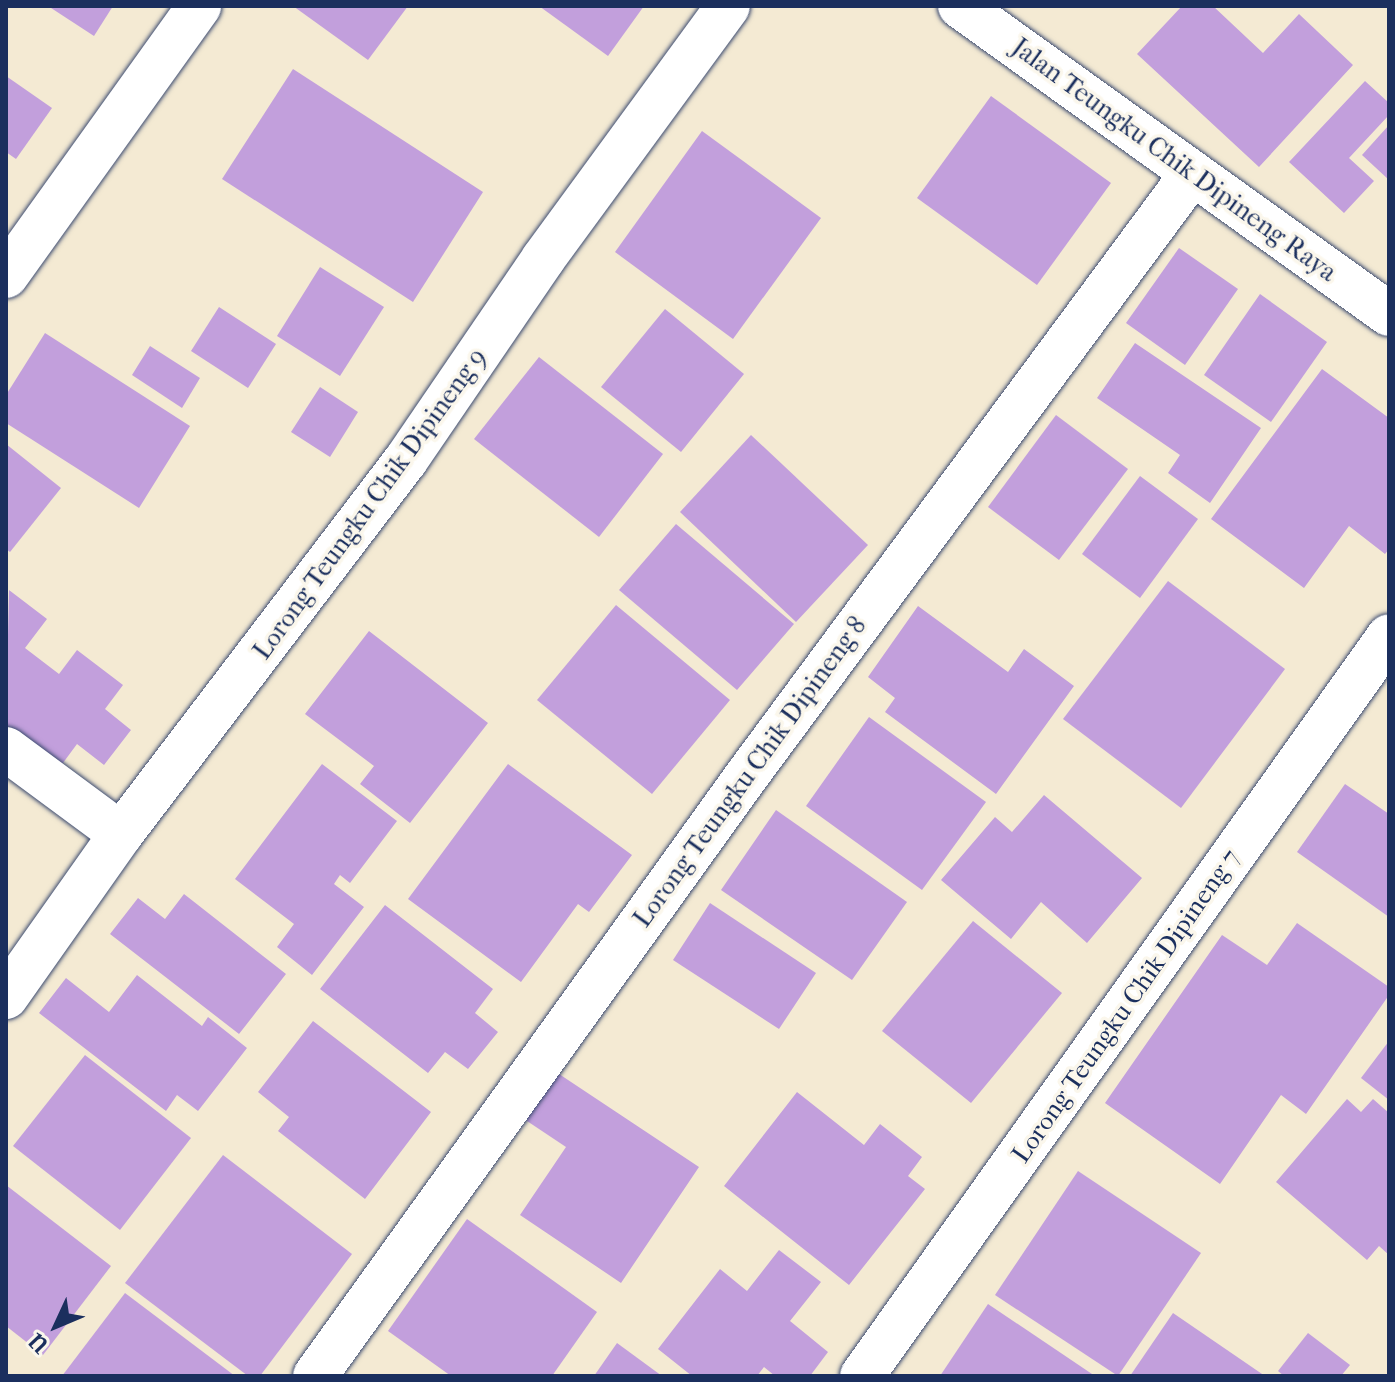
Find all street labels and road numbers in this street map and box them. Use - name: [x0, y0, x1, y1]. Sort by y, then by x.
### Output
- street label: Jalan Teungku Chik Dipineng Raya: [1006, 32, 1342, 288]
- street label: Lorong Teungku Chik Dipineng 9: [247, 342, 493, 666]
- street label: Lorong Teungku Chik Dipineng 8: [627, 611, 873, 933]
- street label: Lorong Teungku Chik Dipineng 7: [1005, 843, 1247, 1169]

